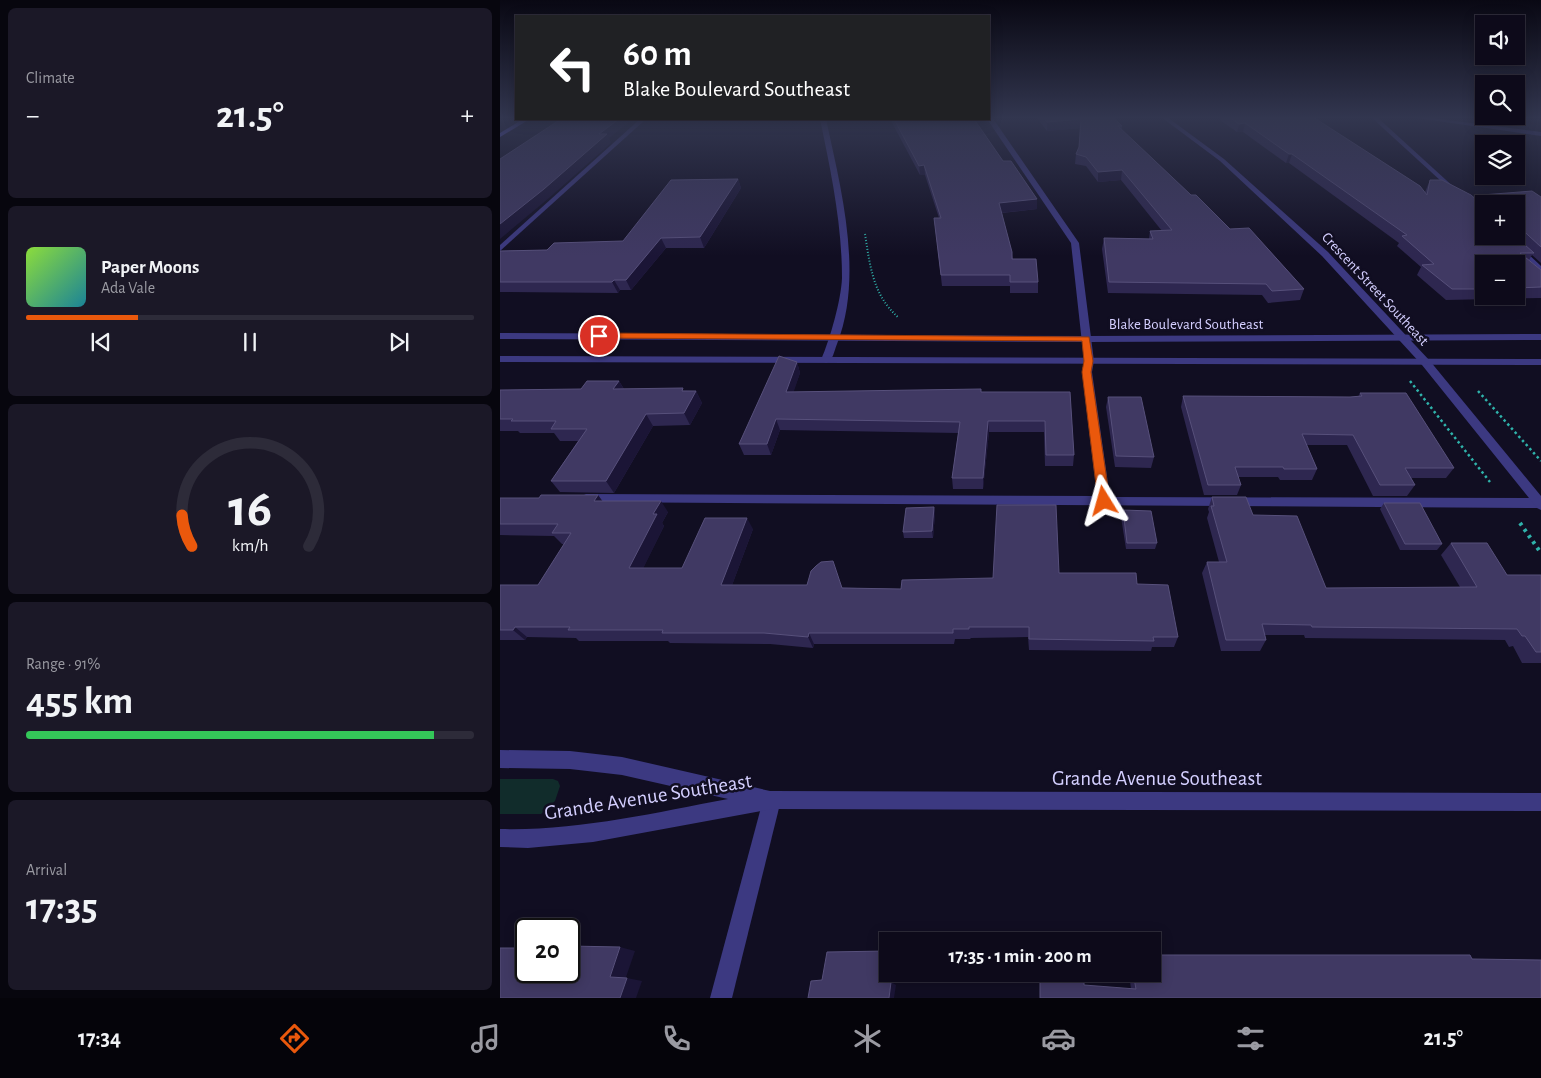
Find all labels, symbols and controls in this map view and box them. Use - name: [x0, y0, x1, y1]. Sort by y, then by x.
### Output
- map controls: [1475, 15, 1525, 305]
- button: sound: [1475, 15, 1525, 65]
- icon: left: [540, 35, 605, 100]
- text: 60 m: [623, 37, 692, 72]
- text: Climate: [26, 70, 75, 86]
- button: search: [1475, 75, 1525, 125]
- text: Blake Boulevard Southeast: [623, 78, 850, 100]
- text: 21.5°: [216, 97, 284, 135]
- text: −: [26, 102, 39, 130]
- text: +: [461, 102, 474, 130]
- button: layers: [1475, 135, 1525, 185]
- button: +: [1475, 195, 1525, 245]
- street label: Crescent Street Southeast: [1319, 229, 1431, 349]
- button: −: [1475, 255, 1525, 305]
- text: Paper Moons: [101, 258, 199, 277]
- text: Ada Vale: [101, 280, 155, 296]
- pin: [578, 315, 620, 357]
- street label: Blake Boulevard Southeast: [1109, 317, 1264, 332]
- icon: arrive: [585, 322, 613, 350]
- icon: previous: [87, 328, 115, 356]
- icon: pause: [236, 328, 264, 356]
- icon: next: [385, 328, 413, 356]
- position arrow: [1077, 474, 1129, 526]
- text: 16: [228, 483, 272, 535]
- text: km/h: [232, 537, 268, 555]
- text: Range · 91%: [26, 656, 100, 672]
- text: 455 km: [26, 683, 133, 721]
- street label: Grande Avenue Southeast: [1052, 768, 1262, 789]
- street label: Grande Avenue Southeast: [543, 770, 754, 824]
- text: Arrival: [26, 862, 67, 878]
- text: 17:35: [26, 889, 98, 927]
- speed limit sign: 20: [515, 918, 580, 983]
- text: 17:35 · 1 min · 200 m: [949, 947, 1091, 966]
- icon: directions: [277, 1021, 312, 1056]
- icon: music: [468, 1021, 503, 1056]
- icon: phone: [659, 1021, 694, 1056]
- icon: climate: [850, 1021, 885, 1056]
- icon: car: [1041, 1021, 1076, 1056]
- icon: filters: [1233, 1021, 1268, 1056]
- text: 17:34: [78, 1027, 121, 1049]
- text: 21.5°: [1424, 1027, 1463, 1049]

